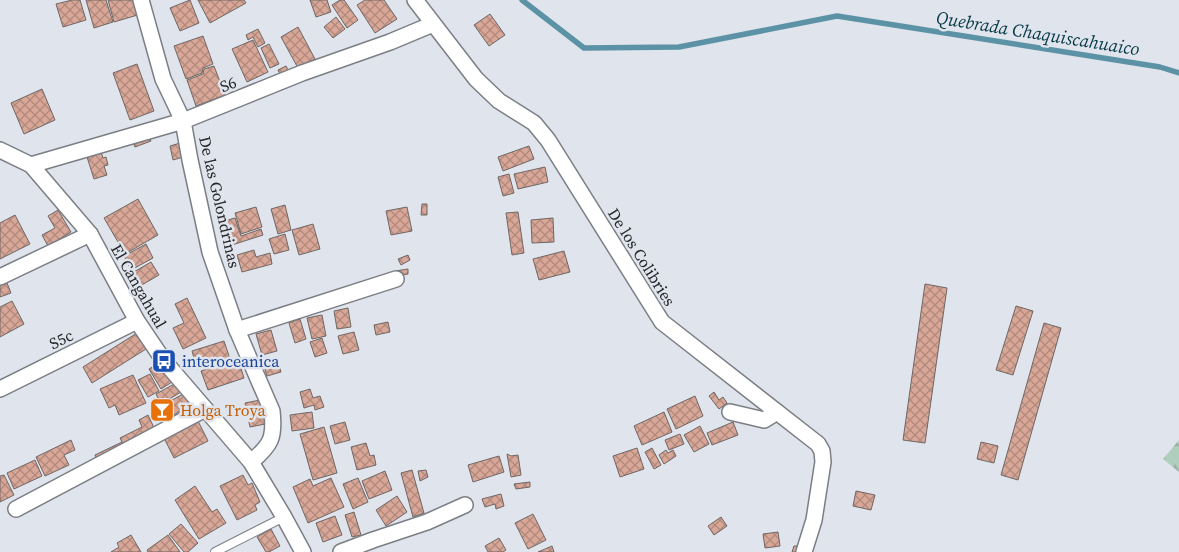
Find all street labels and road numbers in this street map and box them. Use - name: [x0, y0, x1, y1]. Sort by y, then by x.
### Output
- street label: S6: [216, 71, 240, 97]
- street label: De las Golondrinas: [194, 134, 246, 270]
- street label: De los Colibries: [603, 204, 681, 310]
- street label: El Cangahual: [106, 240, 172, 332]
- street label: S5c: [45, 324, 77, 354]

